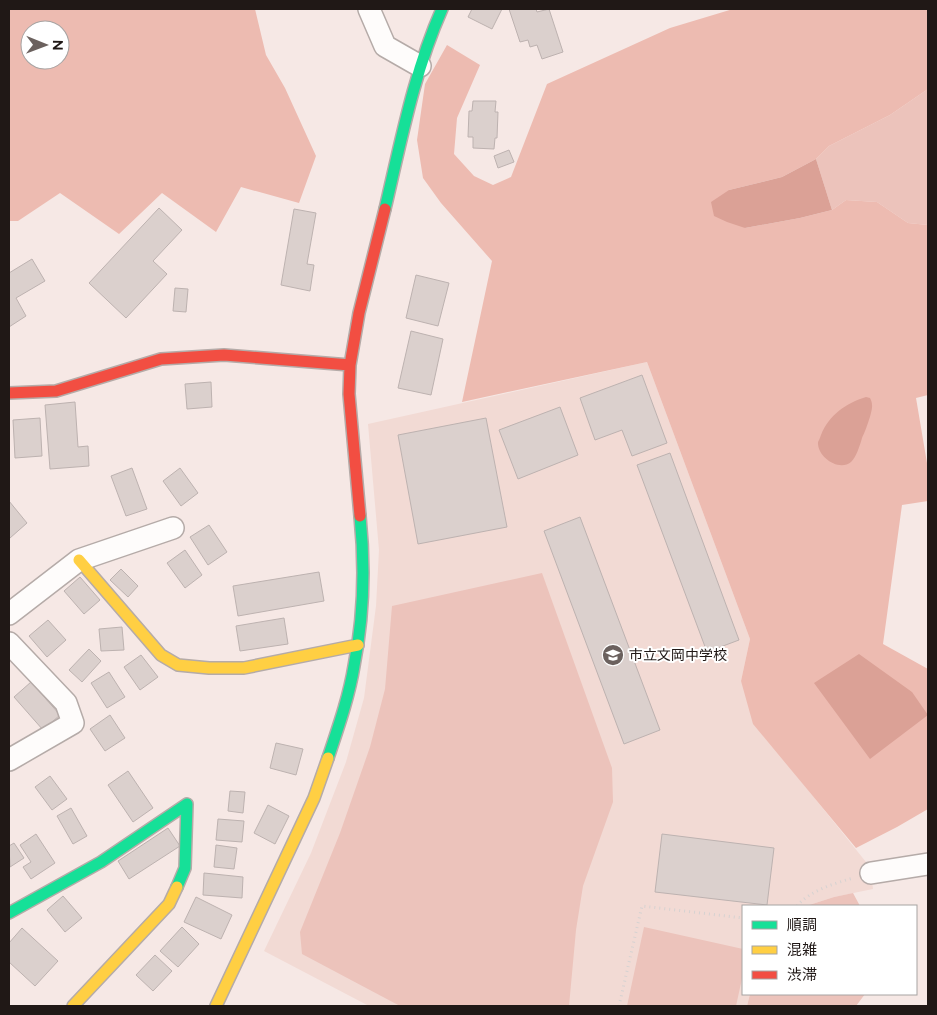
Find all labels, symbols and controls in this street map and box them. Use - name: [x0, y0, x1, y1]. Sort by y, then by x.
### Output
- north arrow: [20, 20, 70, 70]
- text: N: [50, 40, 66, 51]
- school or university icon: 市立文岡中学校: [601, 643, 625, 667]
- place label: 市立文岡中学校: [629, 647, 727, 663]
- legend: [742, 905, 917, 995]
- text: 順調: [787, 916, 817, 934]
- text: 混雑: [787, 941, 817, 959]
- text: 渋滞: [787, 966, 817, 984]

